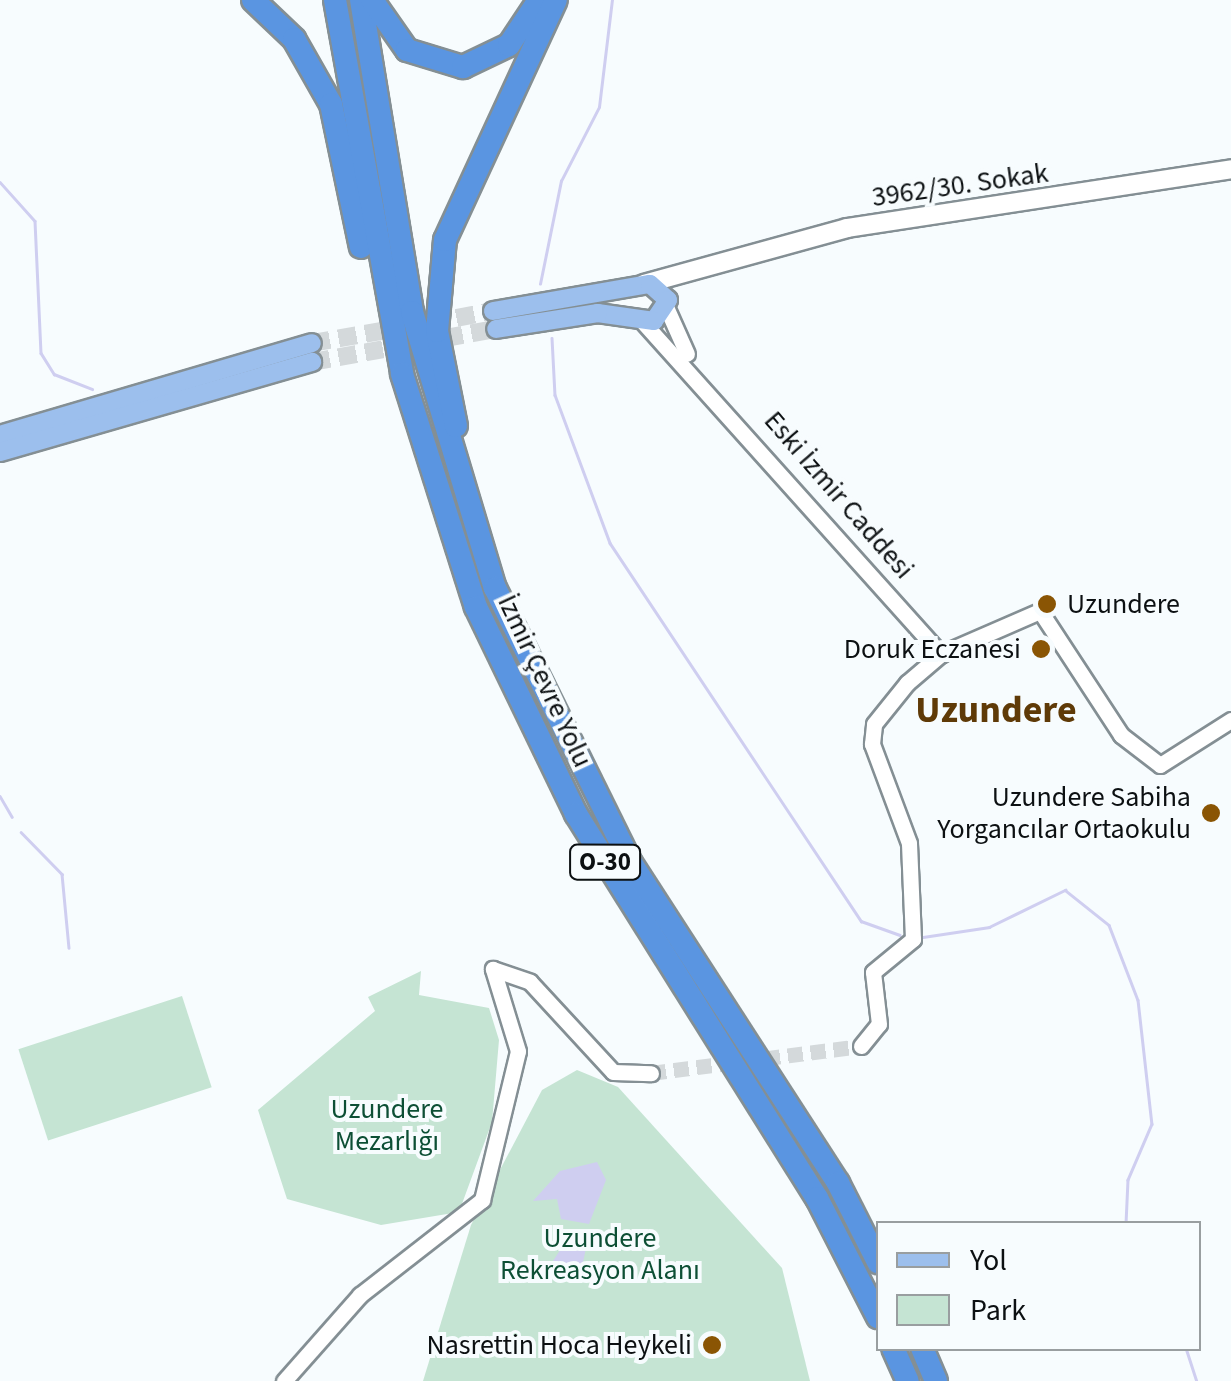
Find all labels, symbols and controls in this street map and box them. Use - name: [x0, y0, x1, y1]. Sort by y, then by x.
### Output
- street label: 3962/30. Sokak: [870, 156, 1050, 214]
- street label: Eski İzmir Caddesi: [757, 404, 921, 586]
- place label: Uzundere: [1067, 587, 1180, 621]
- street label: İzmir Çevre Yolu: [490, 589, 600, 773]
- marker: Uzundere: [1036, 593, 1058, 615]
- place label: Doruk Eczanesi: [844, 632, 1021, 666]
- marker: Doruk Eczanesi: [1030, 638, 1052, 660]
- district label: Uzundere: [915, 688, 1077, 734]
- place label: Uzundere Sabiha Yorgancılar Ortaokulu: [937, 780, 1191, 846]
- marker: Uzundere Sabiha Yorgancılar Ortaokulu: [1200, 802, 1222, 824]
- road number: O-30: [568, 842, 642, 882]
- park label: Uzundere Mezarlığı: [331, 1092, 443, 1158]
- park label: Uzundere Rekreasyon Alanı: [500, 1221, 700, 1287]
- legend: [876, 1221, 1201, 1351]
- text: Yol: [970, 1239, 1007, 1282]
- text: Park: [970, 1289, 1026, 1332]
- place label: Nasrettin Hoca Heykeli: [427, 1328, 692, 1362]
- marker: Nasrettin Hoca Heykeli: [701, 1334, 723, 1356]

